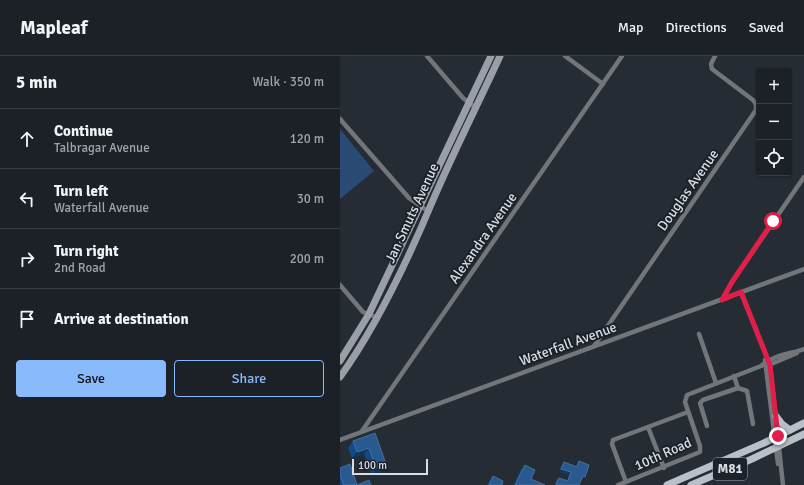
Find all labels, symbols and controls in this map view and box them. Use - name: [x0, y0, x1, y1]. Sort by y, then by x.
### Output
- text: Mapleaf: [20, 16, 88, 40]
- text: Map: [618, 19, 644, 36]
- text: Directions: [666, 19, 727, 36]
- text: Saved: [749, 19, 784, 36]
- map controls: [756, 68, 792, 176]
- button: +: [756, 68, 792, 104]
- text: 5 min: [16, 72, 57, 93]
- text: Walk · 350 m: [253, 74, 324, 90]
- button: −: [756, 104, 792, 140]
- text: Continue: [54, 122, 113, 140]
- icon: ahead: [16, 128, 38, 150]
- text: 120 m: [290, 131, 324, 147]
- text: Talbragar Avenue: [54, 140, 150, 156]
- button: locate: [756, 140, 792, 176]
- street label: Douglas Avenue: [654, 146, 722, 234]
- street label: Jan Smuts Avenue: [381, 160, 443, 266]
- text: Turn left: [54, 182, 108, 200]
- icon: left: [16, 188, 38, 210]
- street label: Alexandra Avenue: [445, 189, 521, 287]
- text: 30 m: [297, 191, 324, 207]
- text: Waterfall Avenue: [54, 200, 149, 216]
- route start: [764, 212, 782, 230]
- text: Turn right: [54, 242, 119, 260]
- icon: right: [16, 248, 38, 270]
- text: 200 m: [290, 251, 324, 267]
- text: 2nd Road: [54, 260, 106, 276]
- icon: arrive: [16, 308, 38, 330]
- text: Arrive at destination: [54, 310, 189, 328]
- street label: Waterfall Avenue: [517, 318, 619, 370]
- button: Save: [16, 360, 166, 397]
- button: Share: [174, 360, 324, 397]
- route end: [769, 427, 787, 445]
- street label: 10th Road: [632, 434, 694, 474]
- scale bar: [352, 457, 428, 476]
- road number: M81: [713, 458, 747, 480]
- text: 100 m: [358, 459, 387, 472]

